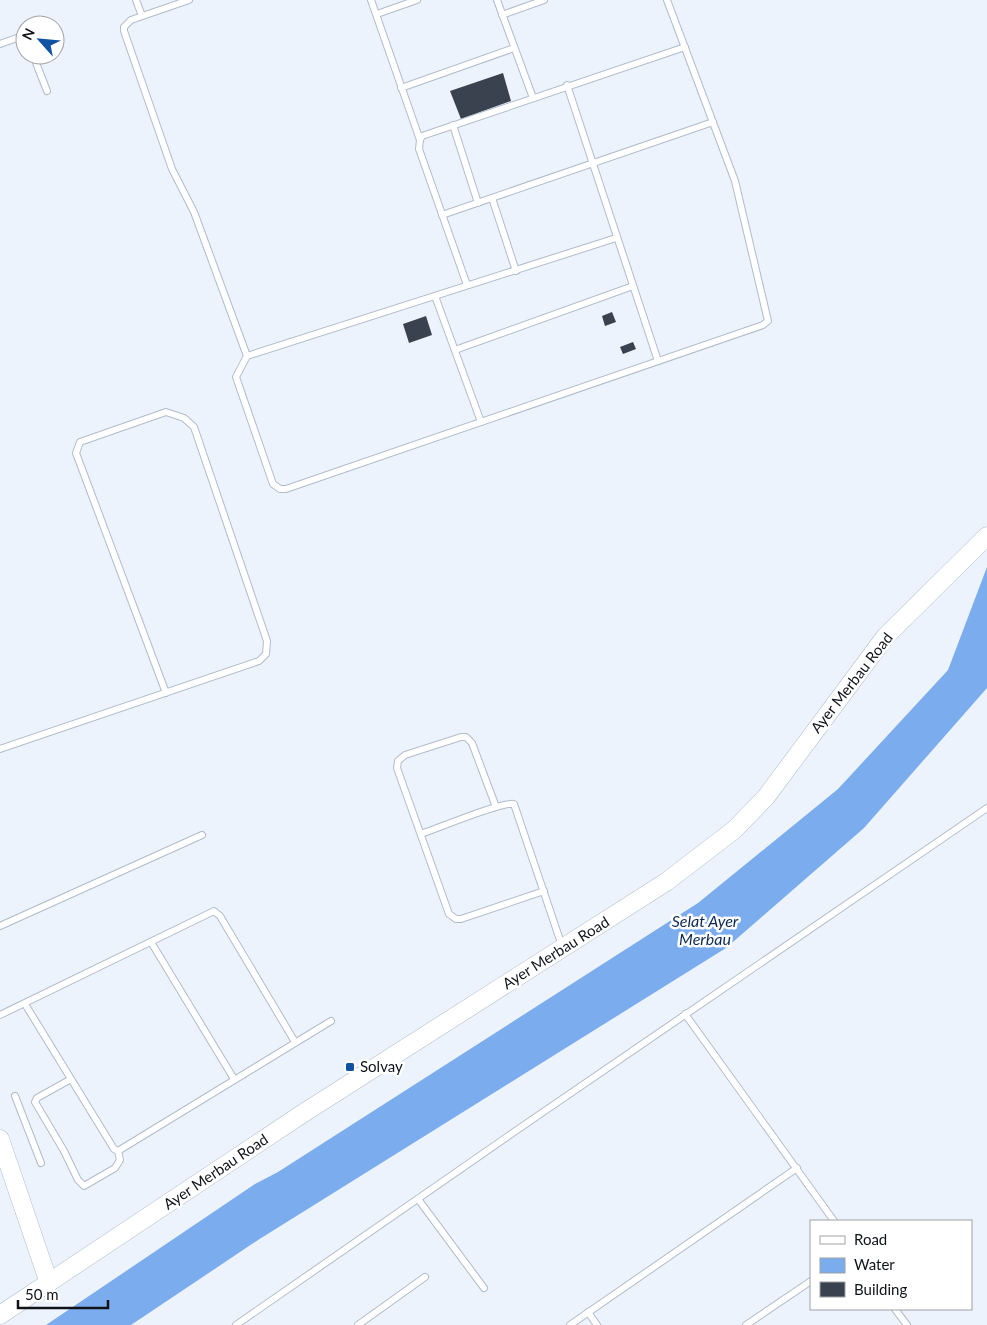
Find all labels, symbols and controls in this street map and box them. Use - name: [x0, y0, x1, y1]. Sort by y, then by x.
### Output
- north arrow: [15, 15, 65, 65]
- text: N: [18, 25, 38, 43]
- street label: Ayer Merbau Road: [806, 629, 896, 736]
- water label: Selat Ayer Merbau: [672, 911, 739, 948]
- street label: Ayer Merbau Road: [499, 912, 612, 992]
- place label: Solvay: [360, 1057, 403, 1075]
- marker: Solvay: [344, 1061, 356, 1073]
- street label: Ayer Merbau Road: [160, 1129, 271, 1213]
- legend: [810, 1220, 972, 1310]
- text: Road: [854, 1230, 887, 1248]
- text: Water: [854, 1255, 895, 1273]
- scale bar: [18, 1278, 108, 1310]
- text: Building: [854, 1280, 907, 1298]
- text: 50 m: [25, 1285, 59, 1303]

